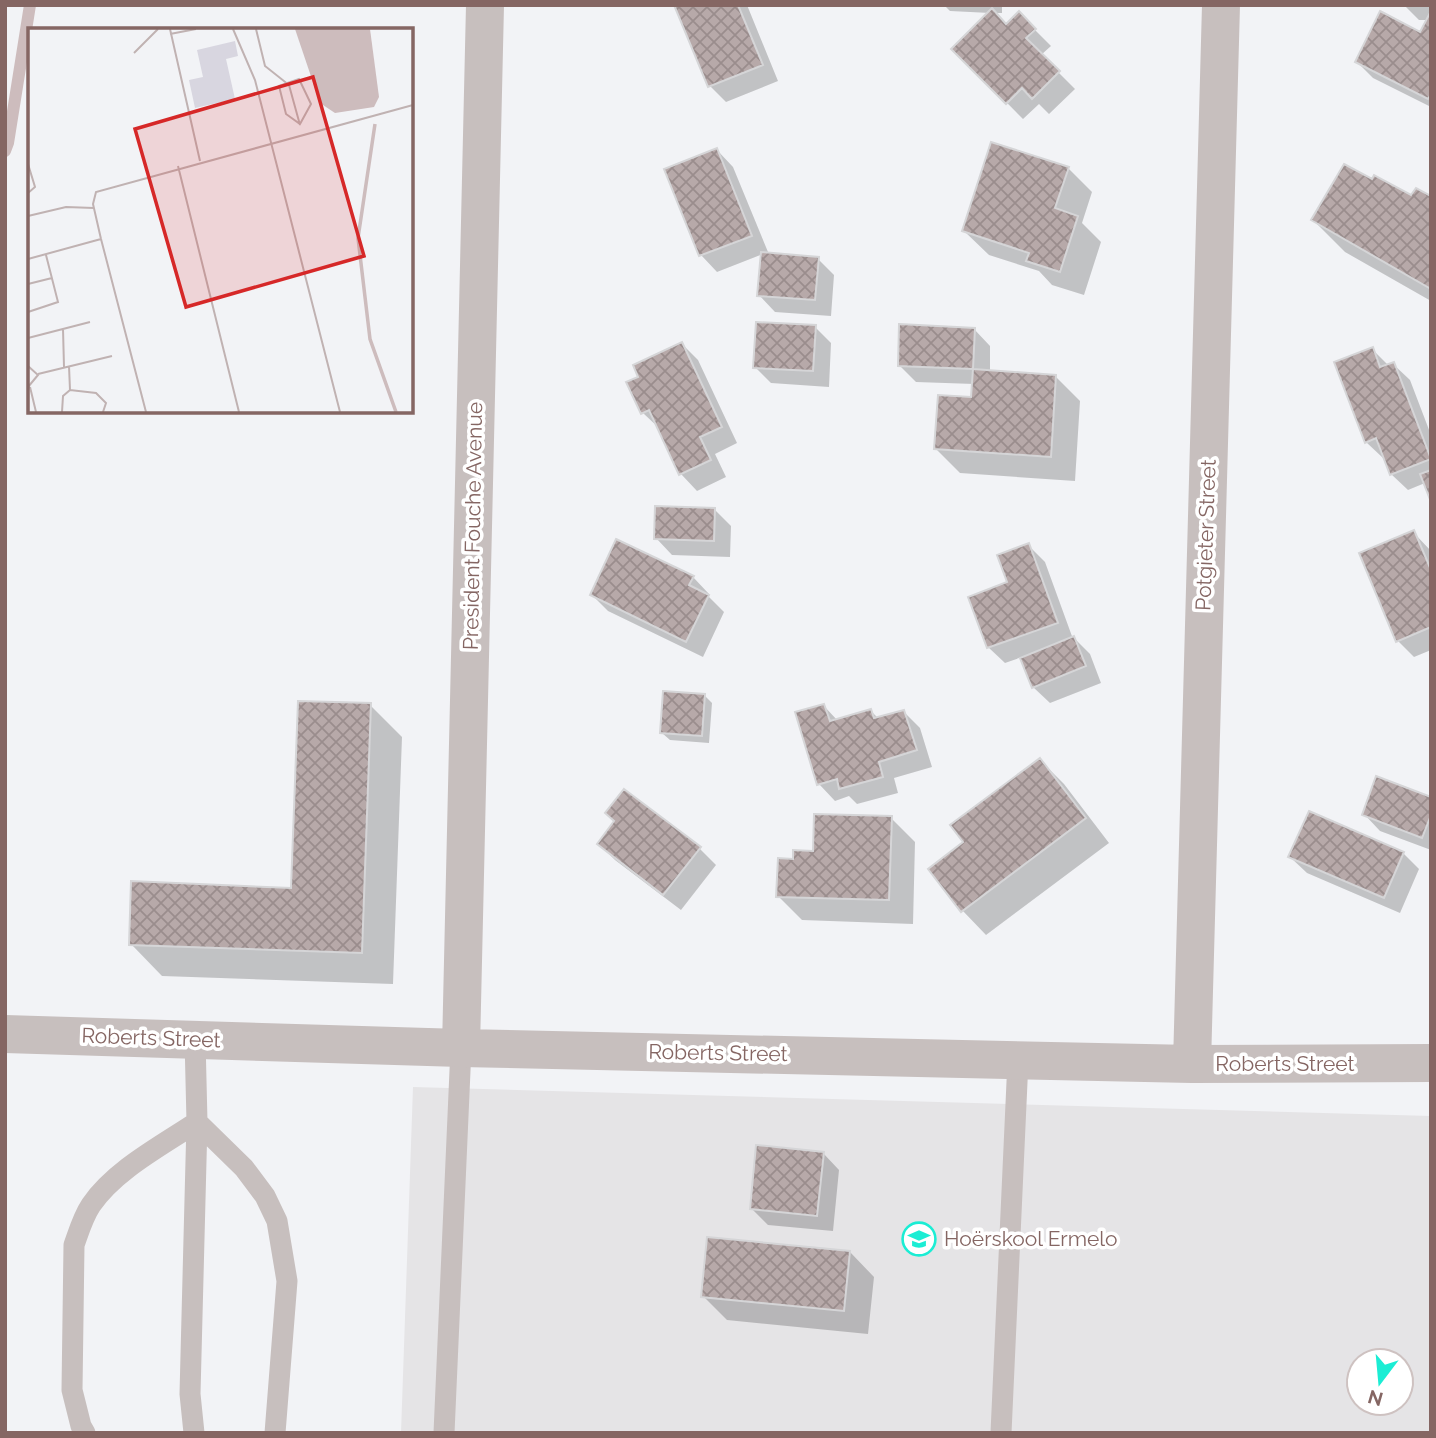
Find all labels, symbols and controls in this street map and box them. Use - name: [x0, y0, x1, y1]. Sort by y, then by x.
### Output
- inset map: [28, 28, 413, 413]
- street label: President Fouche Avenue: [458, 402, 487, 650]
- street label: Potgieter Street: [1190, 459, 1221, 611]
- street label: Roberts Street: [81, 1023, 221, 1052]
- street label: Roberts Street: [648, 1039, 788, 1066]
- street label: Roberts Street: [1215, 1051, 1355, 1076]
- school or university icon: Hoërskool Ermelo: [900, 1220, 938, 1258]
- place label: Hoërskool Ermelo: [944, 1226, 1118, 1251]
- north arrow: [1345, 1347, 1415, 1417]
- text: N: [1365, 1386, 1385, 1411]

